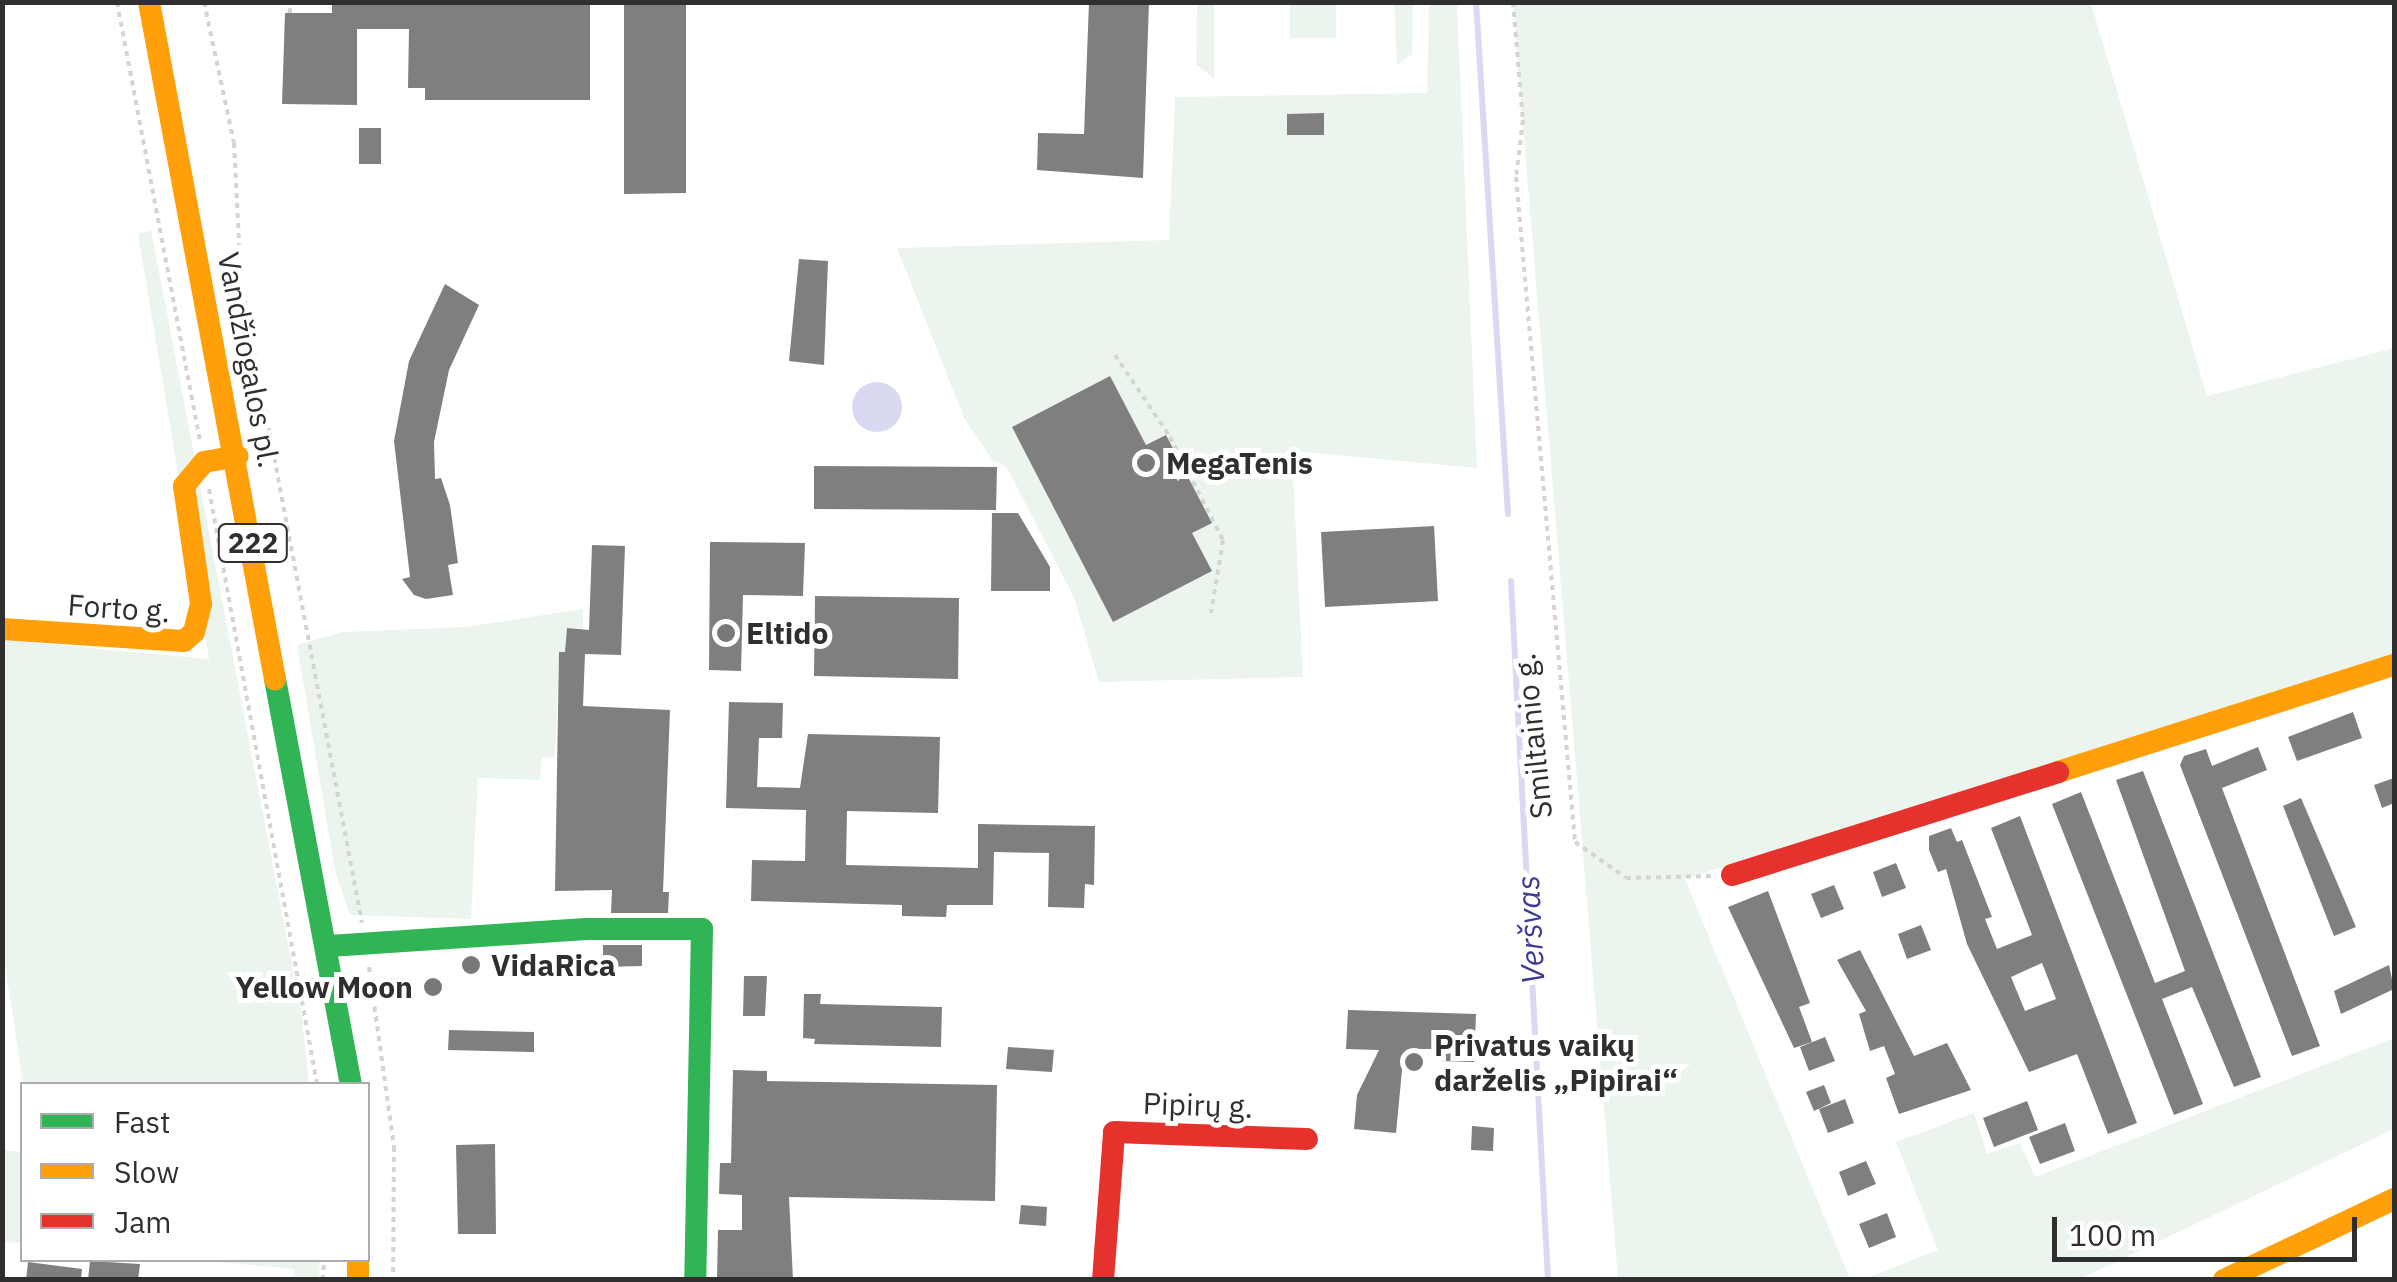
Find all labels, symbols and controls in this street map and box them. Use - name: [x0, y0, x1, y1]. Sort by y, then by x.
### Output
- street label: Vandžiogalos pl.: [210, 249, 288, 471]
- place label: MegaTenis: [1166, 445, 1313, 481]
- marker: MegaTenis: [1135, 452, 1157, 474]
- road number: 222: [216, 520, 290, 566]
- street label: Forto g.: [67, 586, 171, 630]
- place label: Eltido: [746, 615, 828, 651]
- marker: Eltido: [715, 622, 737, 644]
- street label: Smiltainio g.: [1506, 652, 1560, 820]
- water label: Veršvas: [1508, 874, 1552, 986]
- place label: VidaRica: [491, 947, 616, 983]
- marker: VidaRica: [460, 954, 482, 976]
- place label: Yellow Moon: [235, 969, 413, 1005]
- marker: Yellow Moon: [422, 976, 444, 998]
- place label: Privatus vaikų darželis „Pipirai“: [1434, 1027, 1678, 1098]
- marker: Privatus vaikų darželis „Pipirai“: [1403, 1051, 1425, 1073]
- legend: [20, 1082, 370, 1262]
- street label: Pipirų g.: [1142, 1085, 1254, 1125]
- text: Fast: [114, 1102, 171, 1141]
- text: Slow: [114, 1152, 179, 1191]
- scale bar: [2057, 1197, 2362, 1259]
- text: Jam: [114, 1202, 172, 1241]
- text: 100 m: [2069, 1215, 2156, 1254]

